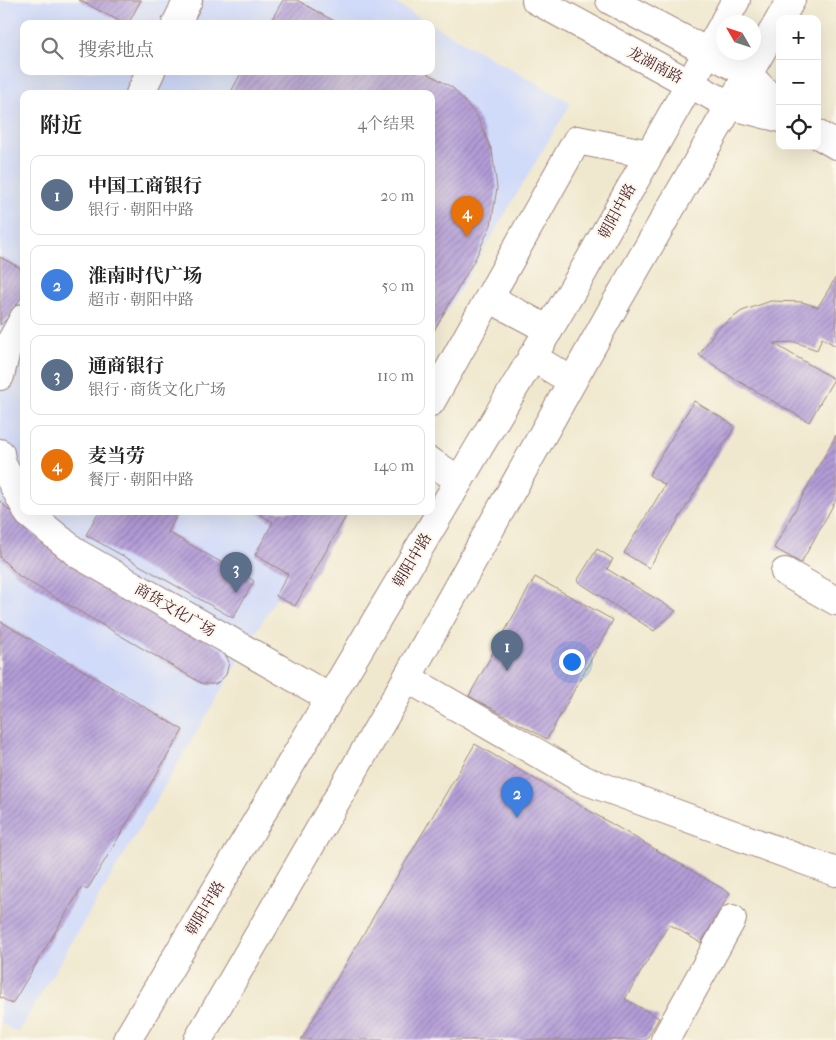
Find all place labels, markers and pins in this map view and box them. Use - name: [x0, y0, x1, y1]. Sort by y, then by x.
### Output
- pin: 4: [451, 196, 483, 237]
- pin: 3: [220, 552, 252, 593]
- pin: 1: [491, 630, 523, 671]
- pin: 2: [501, 777, 533, 818]

